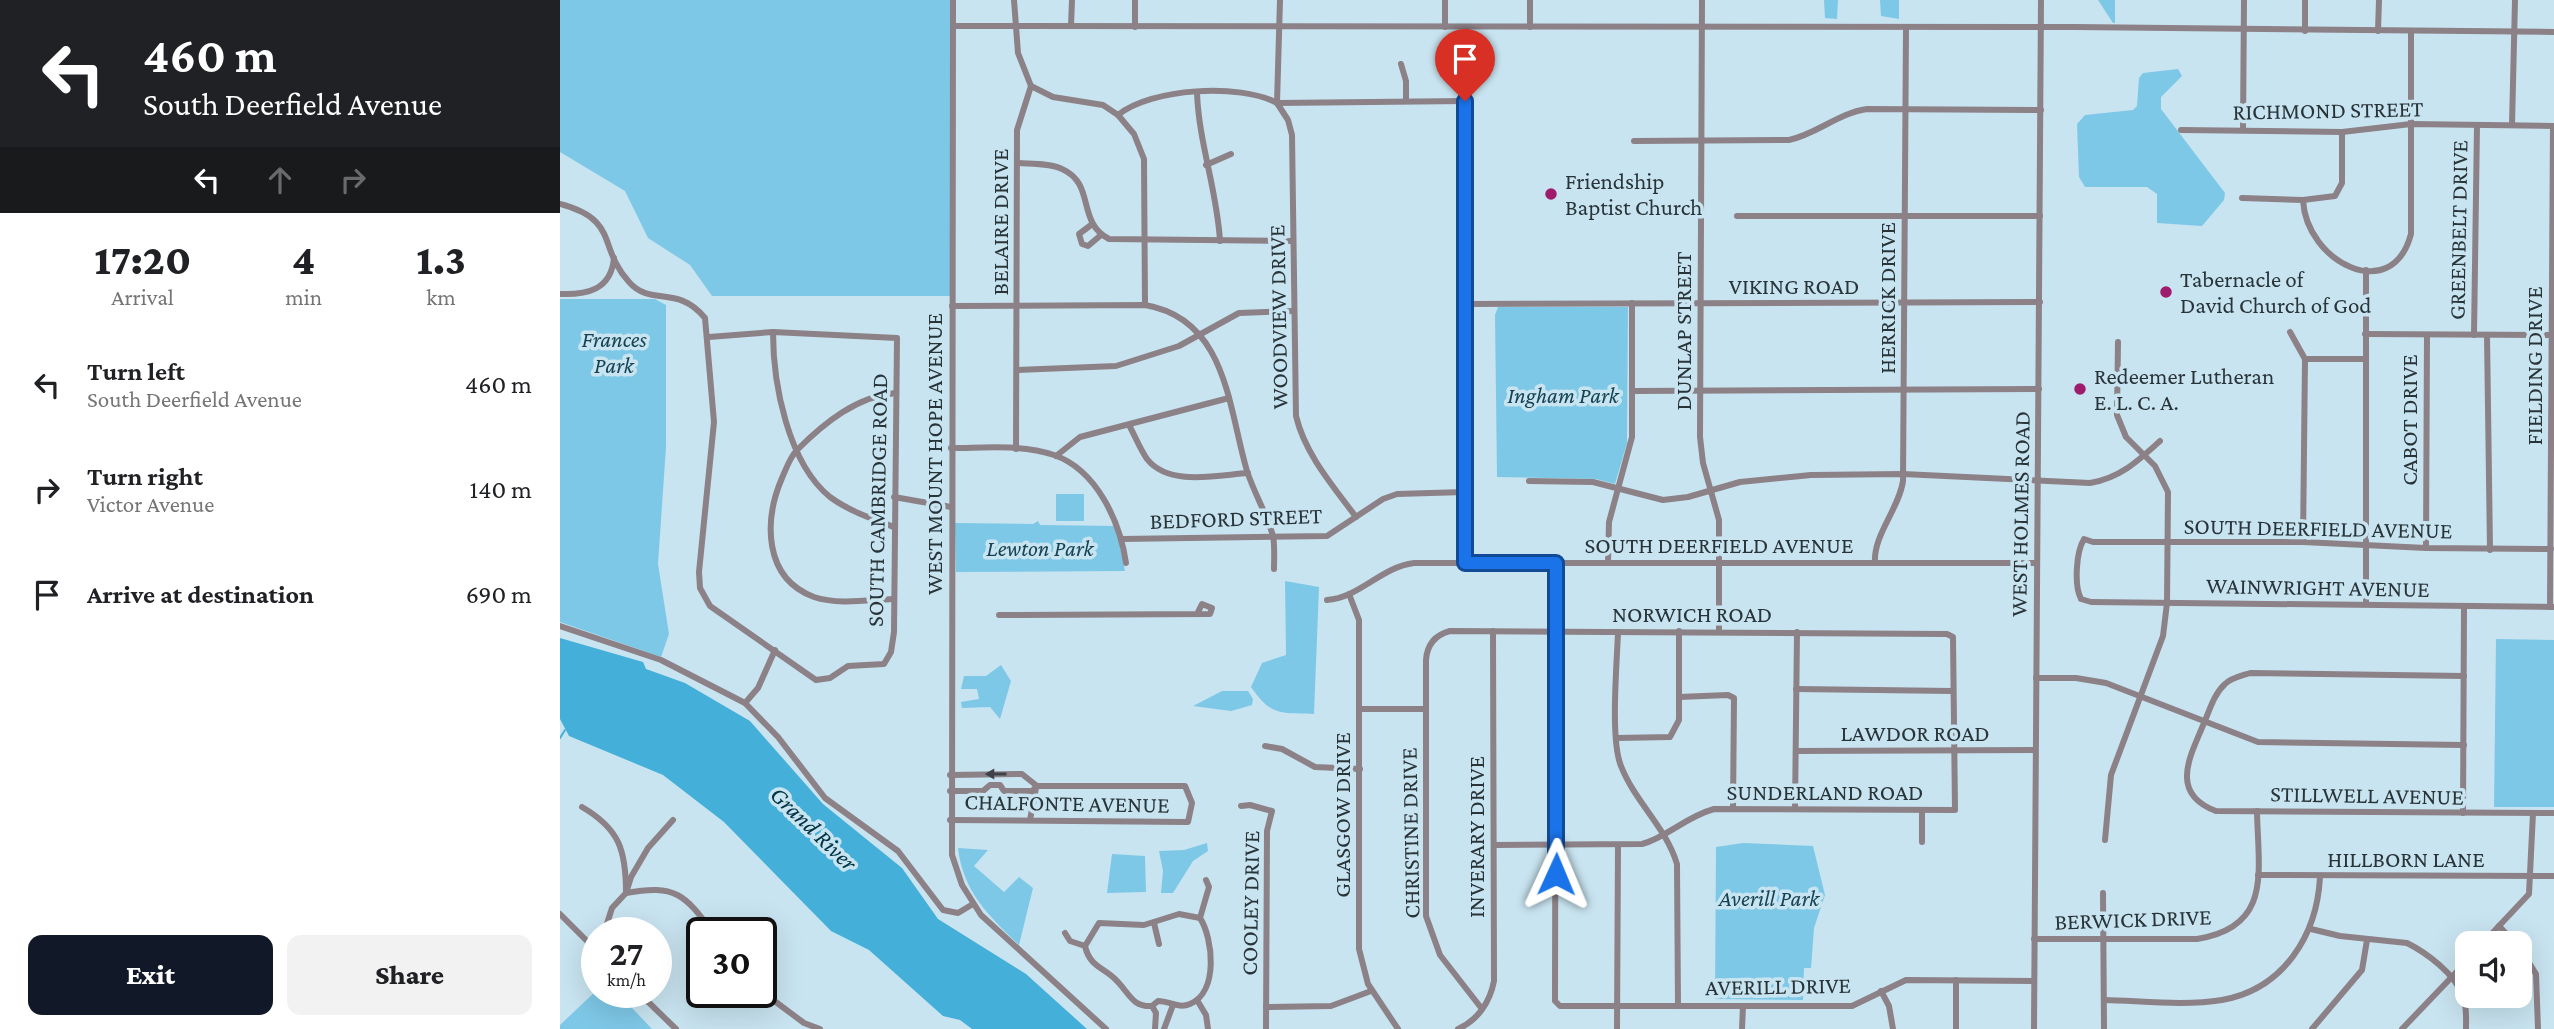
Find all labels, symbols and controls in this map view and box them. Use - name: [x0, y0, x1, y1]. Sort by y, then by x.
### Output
- icon: left: [28, 28, 119, 119]
- text: 460 m: [143, 28, 277, 83]
- pin: [1435, 29, 1495, 101]
- icon: arrive: [1446, 40, 1484, 78]
- text: South Deerfield Avenue: [143, 86, 442, 122]
- street label: RICHMOND STREET: [2232, 95, 2424, 125]
- street label: GREENBELT DRIVE: [2443, 140, 2473, 320]
- street label: BELAIRE DRIVE: [987, 149, 1013, 295]
- icon: left: [188, 161, 226, 199]
- icon: ahead: [261, 161, 299, 199]
- icon: right: [334, 161, 372, 199]
- place label: Friendship Baptist Church: [1565, 168, 1702, 220]
- marker: Friendship Baptist Church: [1543, 186, 1559, 202]
- street label: HERRICK DRIVE: [1874, 222, 1900, 374]
- street label: WOODVIEW DRIVE: [1263, 224, 1293, 410]
- text: 17:20: [94, 236, 191, 283]
- text: 4: [292, 236, 315, 283]
- text: 1.3: [416, 236, 466, 283]
- street label: DUNLAP STREET: [1670, 251, 1696, 411]
- place label: Tabernacle of David Church of God: [2180, 266, 2371, 318]
- street label: VIKING ROAD: [1729, 273, 1859, 299]
- text: Arrival: [111, 284, 174, 310]
- text: min: [285, 284, 322, 310]
- text: km: [426, 284, 456, 310]
- marker: Tabernacle of David Church of God: [2158, 284, 2174, 300]
- street label: FIELDING DRIVE: [2521, 286, 2547, 446]
- street label: WEST MOUNT HOPE AVENUE: [921, 313, 947, 595]
- park label: Frances Park: [581, 326, 647, 378]
- street label: CABOT DRIVE: [2396, 354, 2422, 486]
- text: Turn left: [87, 357, 185, 386]
- place label: Redeemer Lutheran E. L. C. A.: [2094, 363, 2274, 415]
- icon: left: [28, 366, 66, 404]
- text: 460 m: [465, 370, 532, 399]
- street label: SOUTH CAMBRIDGE ROAD: [862, 373, 892, 627]
- marker: Redeemer Lutheran E. L. C. A.: [2072, 381, 2088, 397]
- park label: Ingham Park: [1507, 382, 1620, 408]
- text: South Deerfield Avenue: [87, 386, 302, 412]
- street label: WEST HOLMES ROAD: [2005, 411, 2035, 617]
- text: Turn right: [87, 462, 203, 491]
- icon: right: [28, 471, 66, 509]
- text: 140 m: [470, 475, 532, 504]
- text: Victor Avenue: [87, 491, 214, 517]
- street label: BEDFORD STREET: [1149, 502, 1323, 534]
- street label: SOUTH DEERFIELD AVENUE: [2183, 513, 2453, 543]
- street label: SOUTH DEERFIELD AVENUE: [1585, 532, 1853, 558]
- park label: Lewton Park: [986, 535, 1095, 561]
- street label: WAINWRIGHT AVENUE: [2206, 572, 2430, 602]
- icon: arrive: [28, 576, 66, 614]
- text: Arrive at destination: [87, 580, 314, 609]
- text: 690 m: [466, 580, 532, 609]
- street label: NORWICH ROAD: [1612, 601, 1772, 627]
- street label: LAWDOR ROAD: [1840, 720, 1990, 746]
- street label: GLASGOW DRIVE: [1329, 732, 1355, 898]
- street label: CHRISTINE DRIVE: [1396, 747, 1424, 919]
- street label: INVERARY DRIVE: [1463, 756, 1489, 918]
- one-way arrow: [984, 768, 1006, 780]
- street label: SUNDERLAND ROAD: [1727, 779, 1923, 805]
- water label: Grand River: [765, 780, 863, 876]
- street label: STILLWELL AVENUE: [2270, 780, 2464, 810]
- street label: CHALFONTE AVENUE: [964, 788, 1170, 818]
- street label: COOLEY DRIVE: [1236, 830, 1264, 976]
- position arrow: [1519, 837, 1593, 911]
- street label: HILLBORN LANE: [2327, 846, 2485, 872]
- park label: Averill Park: [1718, 885, 1820, 911]
- street label: BERWICK DRIVE: [2054, 903, 2212, 935]
- speed limit sign: 30: [686, 917, 777, 1008]
- map controls: [2455, 931, 2532, 1008]
- button: sound: [2455, 931, 2532, 1008]
- text: 27: [610, 934, 643, 973]
- button: Exit: [28, 935, 273, 1015]
- button: Share: [287, 935, 532, 1015]
- text: km/h: [607, 970, 646, 990]
- street label: AVERILL DRIVE: [1705, 972, 1851, 1000]

